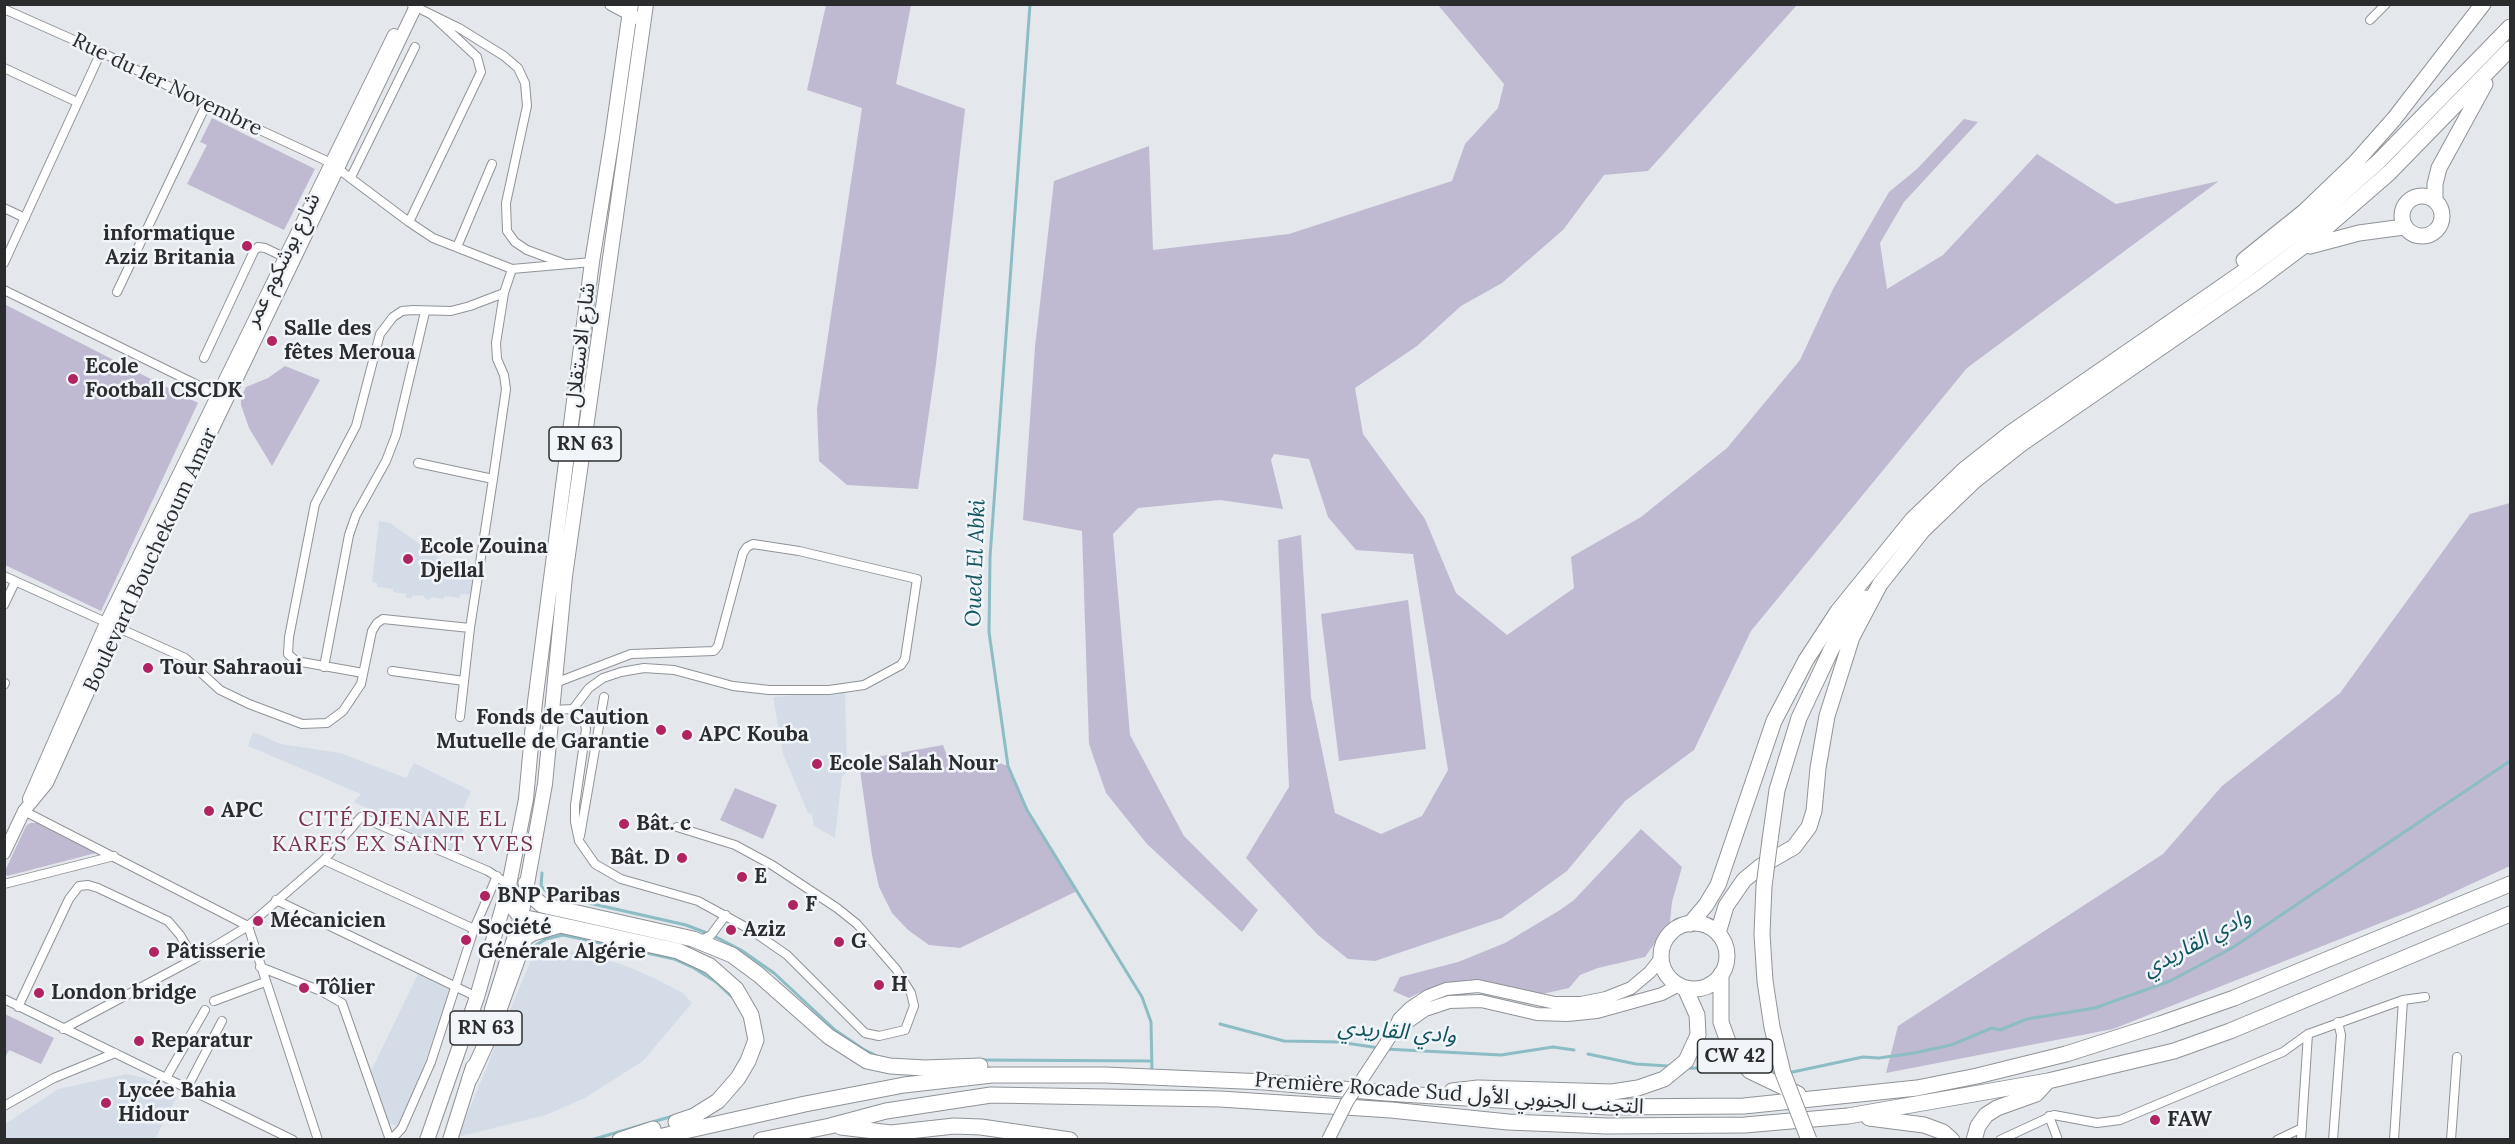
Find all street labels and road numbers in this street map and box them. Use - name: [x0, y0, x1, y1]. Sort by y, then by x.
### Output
- street label: Rue du 1er Novembre: [68, 28, 266, 142]
- street label: شارع بوشكوم عمر: [240, 189, 326, 331]
- street label: شارع الاستقلال: [561, 281, 601, 409]
- street label: Boulevard Bouchekoum Amar: [79, 424, 223, 696]
- road number: RN 63: [549, 427, 621, 461]
- road number: RN 63: [450, 1011, 522, 1045]
- road number: CW 42: [1698, 1039, 1772, 1073]
- street label: Première Rocade Sud التجنب الجنوبي الأول: [1253, 1068, 1645, 1120]

